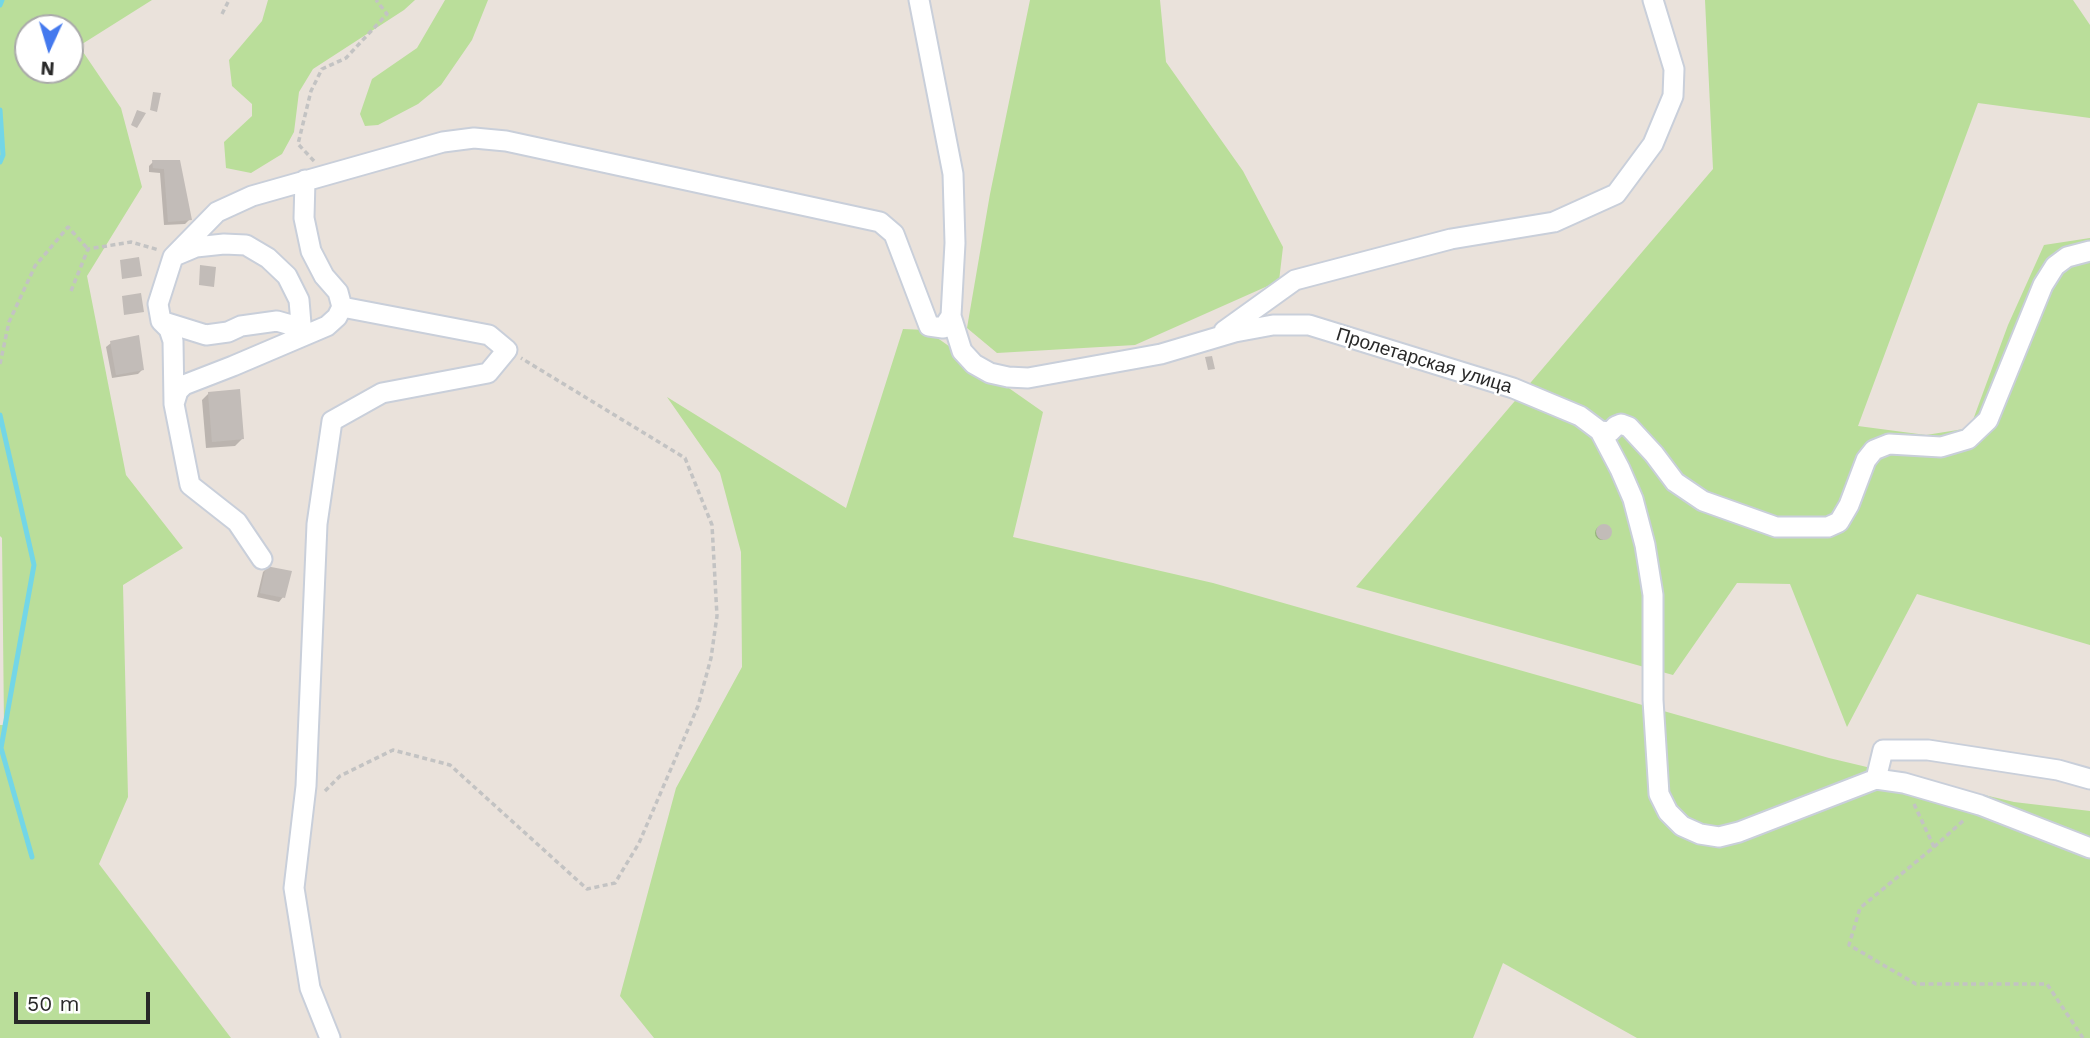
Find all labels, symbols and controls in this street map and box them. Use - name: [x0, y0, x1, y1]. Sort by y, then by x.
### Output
- north arrow: [14, 14, 84, 84]
- text: N: [40, 56, 55, 80]
- street label: Пролетарская улица: [1333, 323, 1515, 399]
- scale bar: [18, 978, 154, 1022]
- text: 50 m: [27, 991, 79, 1016]

